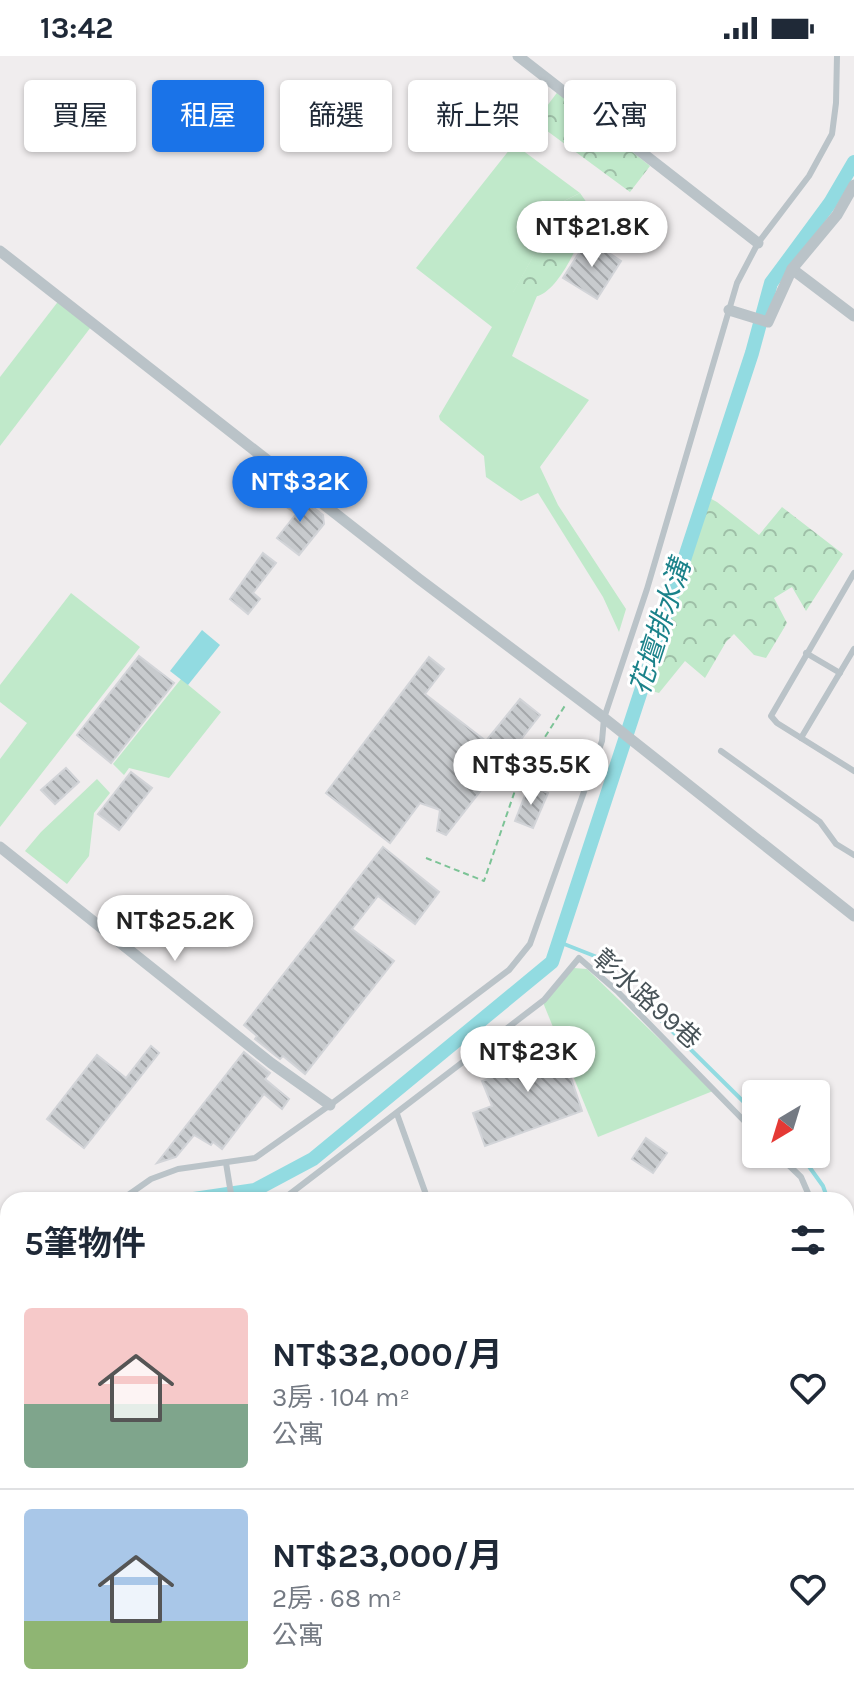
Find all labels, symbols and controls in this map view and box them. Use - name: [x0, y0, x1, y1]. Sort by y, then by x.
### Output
- text: 13:42: [40, 10, 113, 46]
- chip: 買屋: [24, 80, 136, 152]
- chip: 租屋: [152, 80, 264, 152]
- chip: 篩選: [280, 80, 392, 152]
- chip: 新上架: [408, 80, 548, 152]
- chip: 公寓: [564, 80, 676, 152]
- pin: NT$21.8K: [509, 201, 675, 269]
- text: NT$21.8K: [535, 211, 649, 242]
- pin: NT$32K: [235, 456, 365, 524]
- text: NT$32K: [250, 466, 350, 497]
- water label: 花壇排水溝: [623, 552, 699, 699]
- pin: NT$35.5K: [448, 739, 614, 807]
- text: NT$35.5K: [471, 749, 591, 780]
- pin: NT$25.2K: [92, 895, 258, 963]
- text: NT$25.2K: [115, 905, 235, 936]
- street label: 彰水路99巷: [587, 943, 707, 1055]
- pin: NT$23K: [463, 1026, 593, 1094]
- text: NT$23K: [478, 1036, 578, 1067]
- north arrow: [742, 1080, 830, 1168]
- map controls: [742, 1080, 830, 1168]
- icon: filters: [786, 1218, 830, 1262]
- text: 5筆物件: [24, 1224, 146, 1264]
- text: NT$32,000/月: [272, 1335, 503, 1375]
- icon: home: [88, 1340, 184, 1436]
- icon: heart: [786, 1366, 830, 1410]
- text: 3房 · 104 m²: [272, 1382, 410, 1413]
- text: 公寓: [272, 1419, 324, 1450]
- text: NT$23,000/月: [272, 1536, 503, 1576]
- icon: home: [88, 1541, 184, 1637]
- icon: heart: [786, 1567, 830, 1611]
- text: 2房 · 68 m²: [272, 1583, 402, 1614]
- text: 公寓: [272, 1620, 324, 1651]

